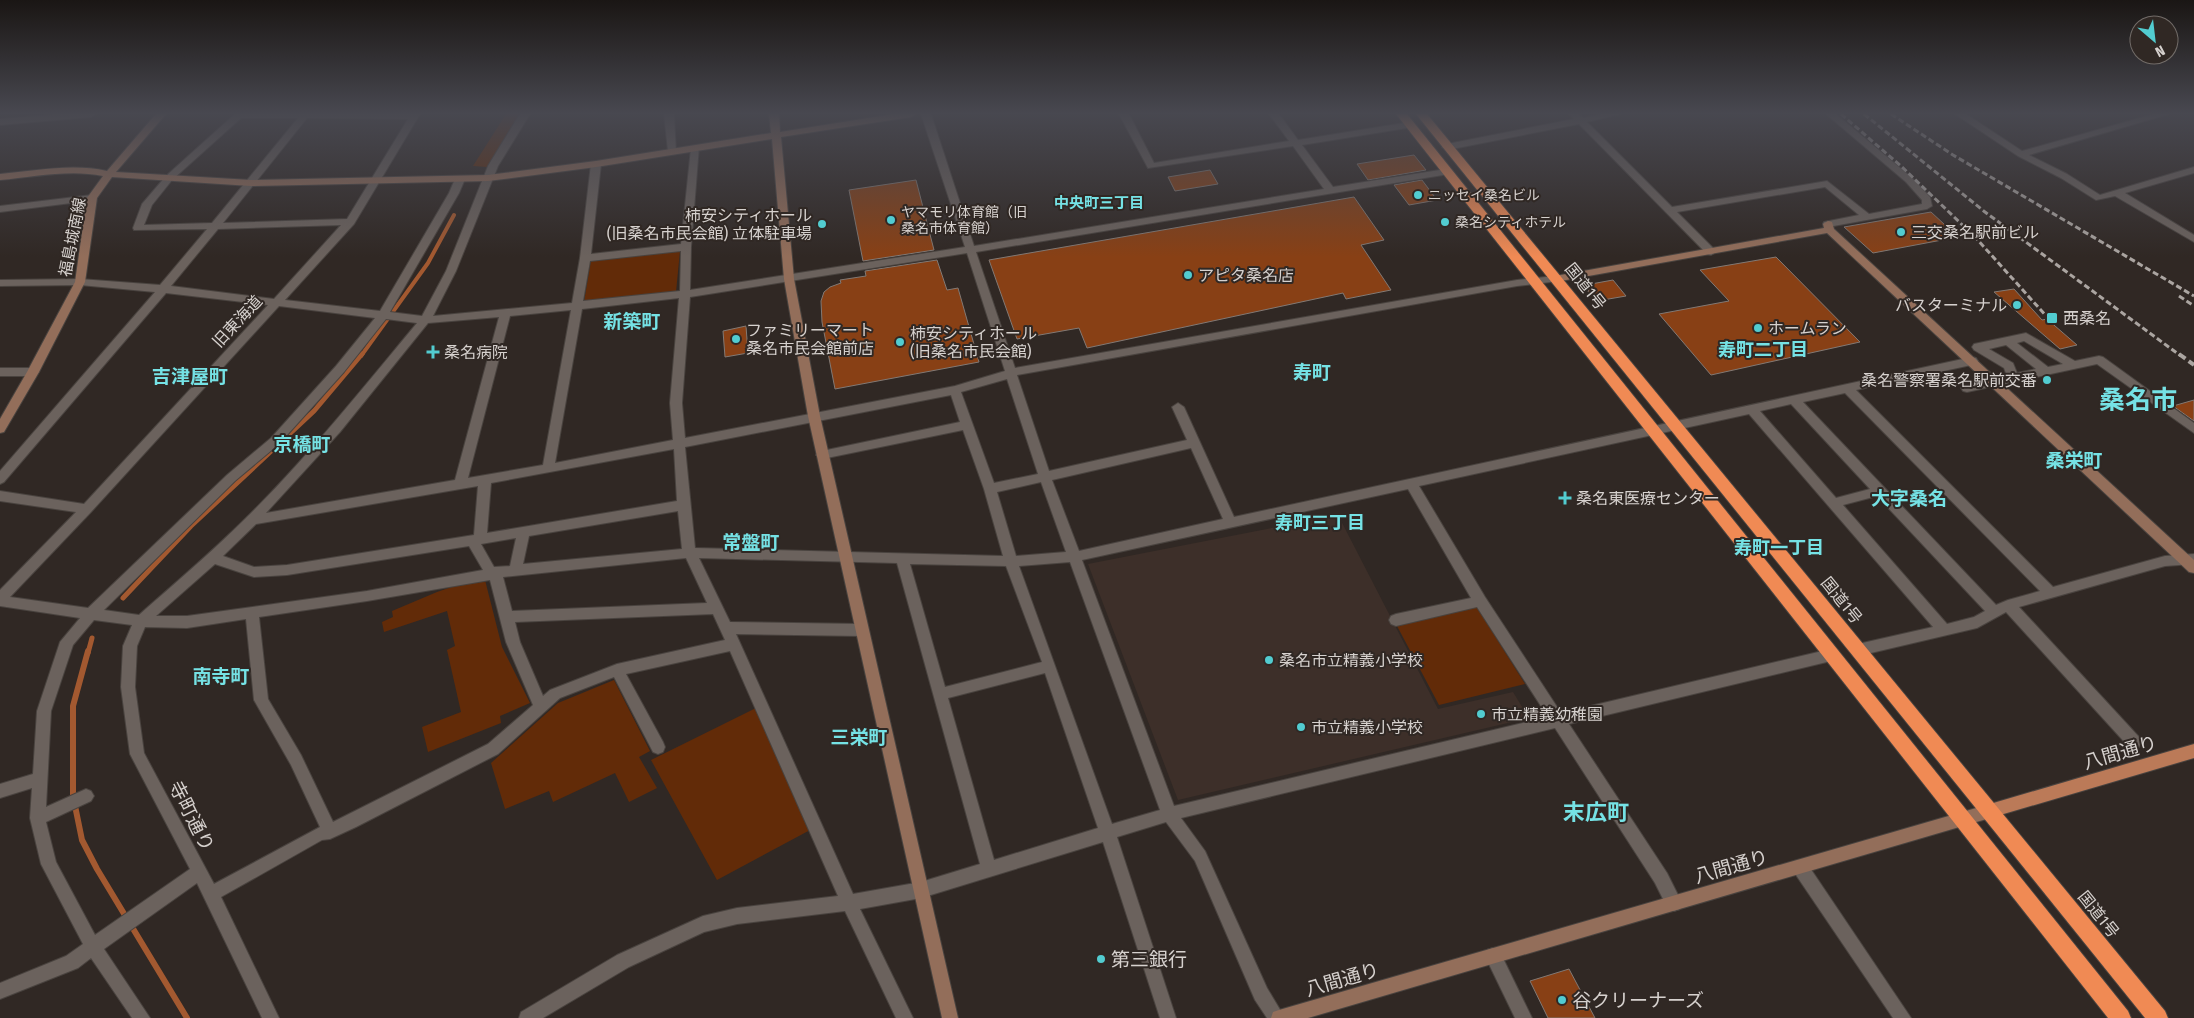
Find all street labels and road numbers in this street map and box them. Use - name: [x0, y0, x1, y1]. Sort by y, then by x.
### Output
- street label: 福島城南線: [56, 196, 89, 278]
- street label: 国道1号: [1561, 259, 1610, 313]
- street label: 旧東海道: [209, 291, 266, 351]
- street label: 国道1号: [1817, 573, 1866, 627]
- street label: 八間通り: [2080, 731, 2160, 774]
- street label: 寺町通り: [164, 777, 219, 855]
- street label: 八間通り: [1691, 845, 1771, 888]
- street label: 国道1号: [2074, 887, 2123, 941]
- street label: 八間通り: [1302, 958, 1382, 1001]

